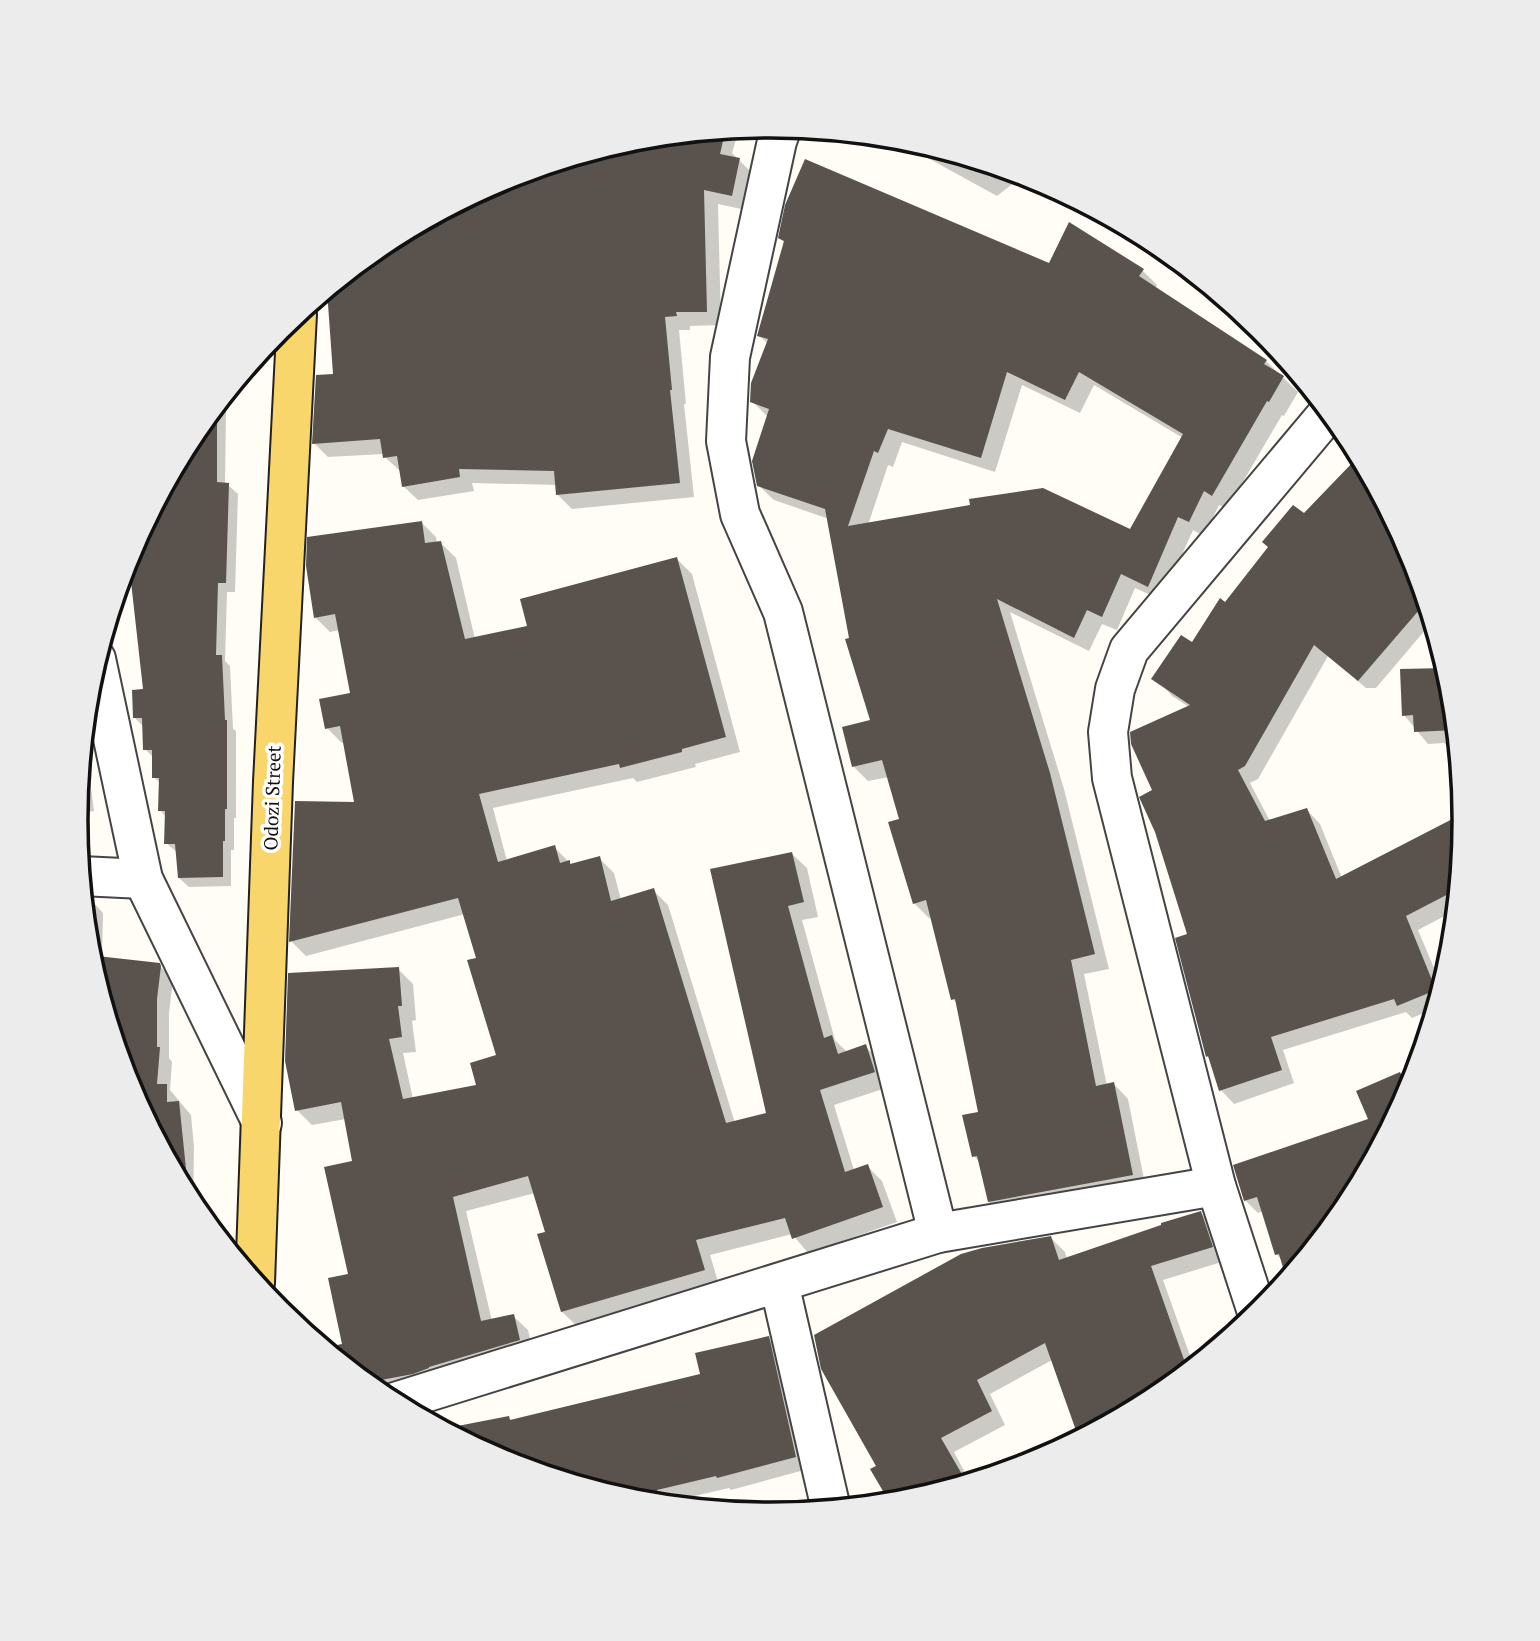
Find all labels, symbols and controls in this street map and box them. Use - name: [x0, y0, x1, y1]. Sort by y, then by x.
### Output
- street label: Odozi Street: [257, 745, 286, 851]

